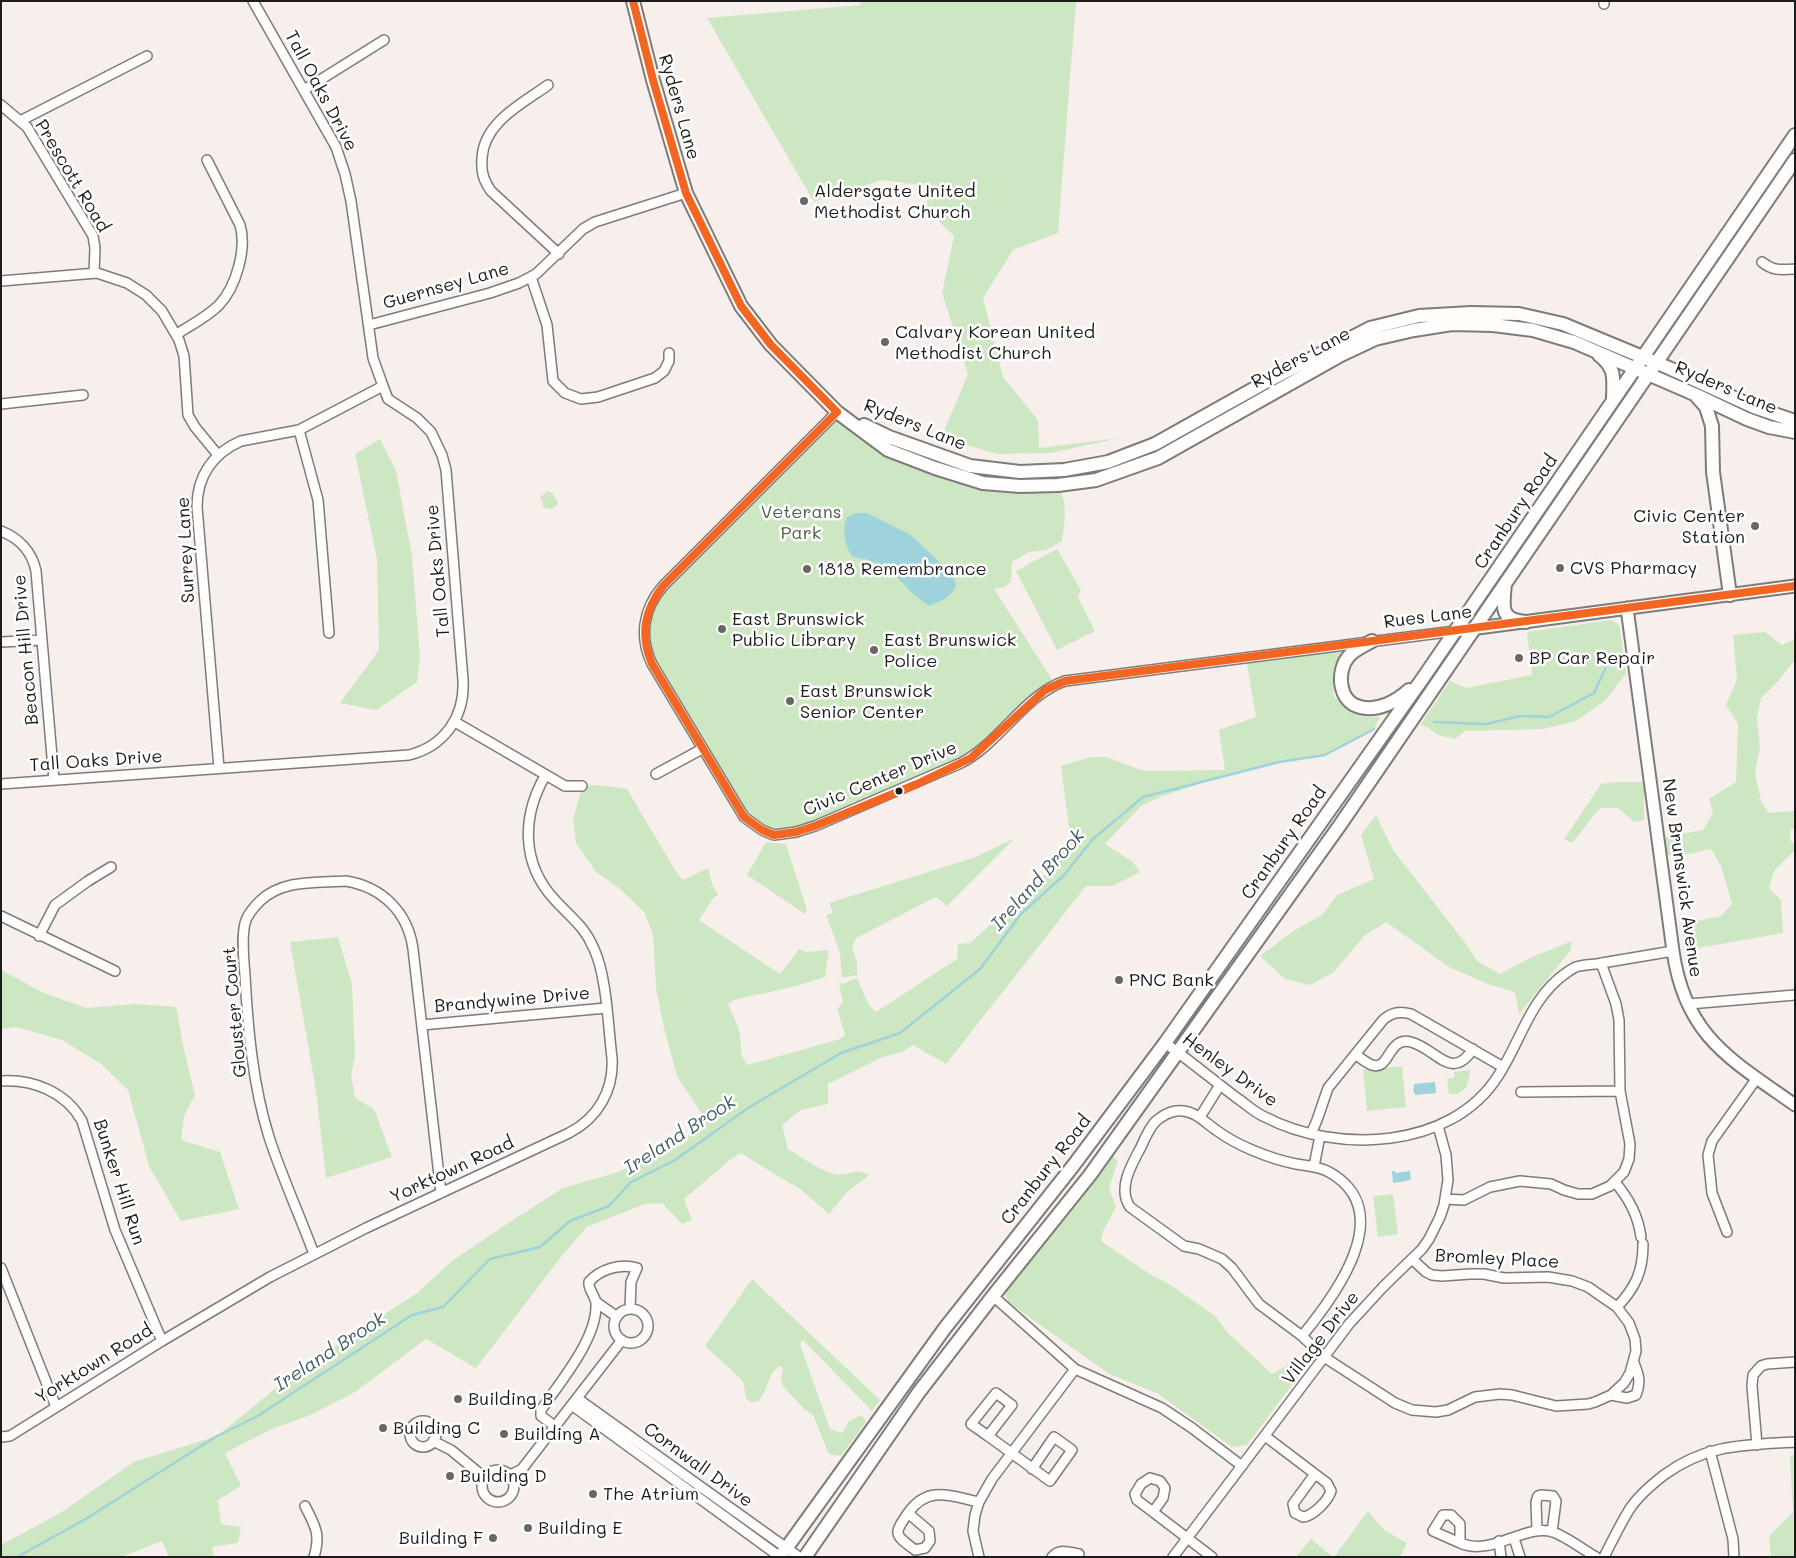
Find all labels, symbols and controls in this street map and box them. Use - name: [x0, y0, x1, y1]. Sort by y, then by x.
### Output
- street label: Tall Oaks Drive: [280, 27, 362, 155]
- street label: Ryders Lane: [654, 52, 704, 162]
- street label: Prescott Road: [30, 116, 114, 236]
- place label: Aldersgate United Methodist Church: [814, 180, 976, 222]
- marker: Aldersgate United Methodist Church: [798, 195, 810, 207]
- street label: Guernsey Lane: [380, 258, 512, 314]
- place label: Calvary Korean United Methodist Church: [895, 321, 1095, 364]
- street label: Ryders Lane: [1248, 323, 1354, 393]
- marker: Calvary Korean United Methodist Church: [879, 336, 891, 348]
- street label: Ryders Lane: [1672, 357, 1780, 419]
- street label: Ryders Lane: [861, 395, 969, 455]
- street label: Cranbury Road: [1470, 451, 1562, 573]
- street label: Surrey Lane: [172, 496, 200, 604]
- park label: Veterans Park: [761, 501, 841, 544]
- street label: Tall Oaks Drive: [421, 504, 455, 638]
- place label: Civic Center Station: [1633, 505, 1745, 548]
- marker: Civic Center Station: [1749, 520, 1761, 532]
- place label: CVS Pharmacy: [1570, 557, 1697, 579]
- place label: 1818 Remembrance: [817, 558, 987, 580]
- marker: CVS Pharmacy: [1554, 562, 1566, 574]
- marker: 1818 Remembrance: [801, 563, 813, 575]
- street label: Beacon Hill Drive: [9, 574, 43, 726]
- street label: Rues Lane: [1383, 601, 1473, 633]
- place label: East Brunswick Public Library: [732, 608, 864, 650]
- marker: East Brunswick Public Library: [716, 623, 728, 635]
- place label: East Brunswick Police: [884, 629, 1016, 672]
- marker: East Brunswick Police: [868, 644, 880, 656]
- place label: BP Car Repair: [1529, 647, 1655, 669]
- marker: BP Car Repair: [1513, 652, 1525, 664]
- place label: East Brunswick Senior Center: [800, 680, 932, 722]
- marker: East Brunswick Senior Center: [784, 695, 796, 707]
- street label: Civic Center Drive: [800, 737, 960, 821]
- street label: Tall Oaks Drive: [29, 746, 163, 776]
- street label: New Brunswick Avenue: [1657, 777, 1707, 979]
- street label: Cranbury Road: [1237, 782, 1331, 904]
- unlabelled marker: [894, 786, 904, 796]
- water label: Ireland Brook: [986, 824, 1090, 936]
- street label: Glouster Court: [219, 946, 251, 1078]
- place label: PNC Bank: [1129, 969, 1214, 991]
- marker: PNC Bank: [1113, 974, 1125, 986]
- street label: Brandywine Drive: [433, 982, 591, 1018]
- street label: Henley Drive: [1178, 1028, 1282, 1112]
- water label: Ireland Brook: [620, 1090, 740, 1180]
- street label: Cranbury Road: [996, 1111, 1096, 1229]
- street label: Bunker Hill Run: [88, 1116, 150, 1248]
- street label: Yorktown Road: [387, 1132, 517, 1208]
- street label: Bromley Place: [1434, 1245, 1560, 1273]
- street label: Village Drive: [1278, 1287, 1364, 1389]
- water label: Ireland Brook: [270, 1307, 390, 1397]
- street label: Yorktown Road: [31, 1319, 157, 1409]
- place label: Building B: [468, 1388, 553, 1410]
- marker: Building B: [452, 1393, 464, 1405]
- place label: Building C: [393, 1417, 480, 1439]
- street label: Cornwall Drive: [639, 1418, 757, 1512]
- marker: Building C: [377, 1422, 389, 1434]
- place label: Building A: [514, 1423, 601, 1445]
- marker: Building A: [498, 1428, 510, 1440]
- place label: Building D: [460, 1465, 547, 1487]
- marker: Building D: [444, 1470, 456, 1482]
- place label: The Atrium: [603, 1483, 699, 1505]
- marker: The Atrium: [587, 1488, 599, 1500]
- place label: Building E: [538, 1517, 622, 1539]
- marker: Building E: [522, 1522, 534, 1534]
- place label: Building F: [399, 1527, 483, 1549]
- marker: Building F: [487, 1532, 499, 1544]

